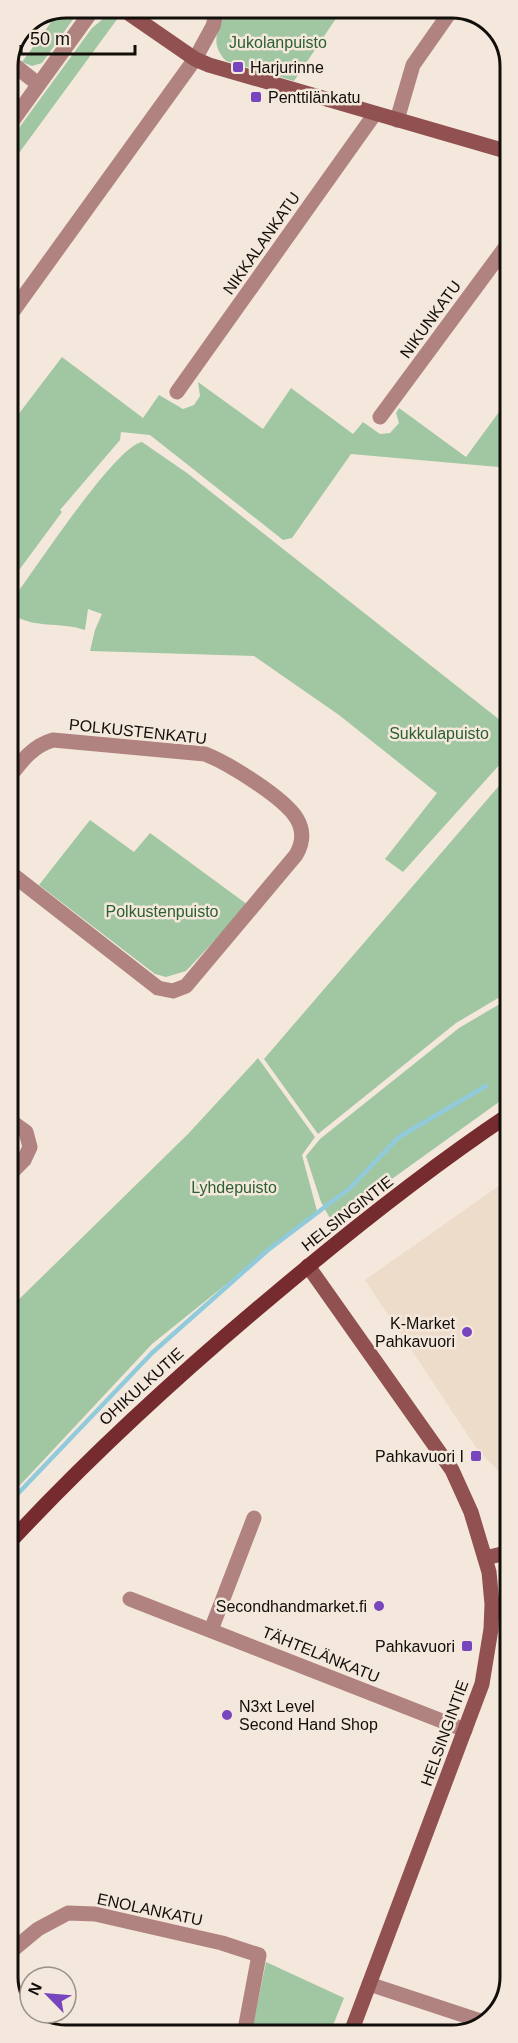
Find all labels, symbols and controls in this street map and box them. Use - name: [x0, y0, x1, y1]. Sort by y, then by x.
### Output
- scale bar: [21, 18, 135, 56]
- text: 50 m: [30, 29, 70, 49]
- park label: Jukolanpuisto: [229, 34, 327, 51]
- place label: Harjurinne: [250, 59, 324, 76]
- marker: Harjurinne: [231, 60, 245, 74]
- place label: Penttilänkatu: [268, 89, 361, 106]
- marker: Penttilänkatu: [249, 90, 263, 104]
- street label: NIKKALANKATU: [220, 189, 303, 298]
- street label: NIKUNKATU: [397, 277, 464, 361]
- street label: POLKUSTENKATU: [68, 716, 208, 747]
- park label: Sukkulapuisto: [389, 725, 489, 742]
- park label: Polkustenpuisto: [106, 903, 219, 920]
- street label: HELSINGINTIE: [298, 1172, 396, 1254]
- park label: Lyhdepuisto: [191, 1179, 277, 1196]
- place label: K-Market Pahkavuori: [375, 1315, 456, 1350]
- marker: K-Market Pahkavuori: [460, 1325, 474, 1339]
- street label: OHIKULKUTIE: [96, 1344, 187, 1428]
- place label: Pahkavuori I: [375, 1448, 464, 1465]
- marker: Pahkavuori I: [469, 1449, 483, 1463]
- place label: Secondhandmarket.fi: [216, 1598, 367, 1615]
- marker: Secondhandmarket.fi: [372, 1599, 386, 1613]
- street label: TÄHTELÄNKATU: [260, 1623, 382, 1686]
- place label: Pahkavuori: [375, 1638, 455, 1655]
- marker: Pahkavuori: [460, 1639, 474, 1653]
- street label: HELSINGINTIE: [417, 1678, 471, 1788]
- place label: N3xt Level Second Hand Shop: [239, 1698, 378, 1733]
- marker: N3xt Level Second Hand Shop: [220, 1708, 234, 1722]
- street label: ENOLANKATU: [96, 1890, 204, 1929]
- north arrow: [18, 1965, 78, 2025]
- text: N: [25, 1980, 45, 1998]

